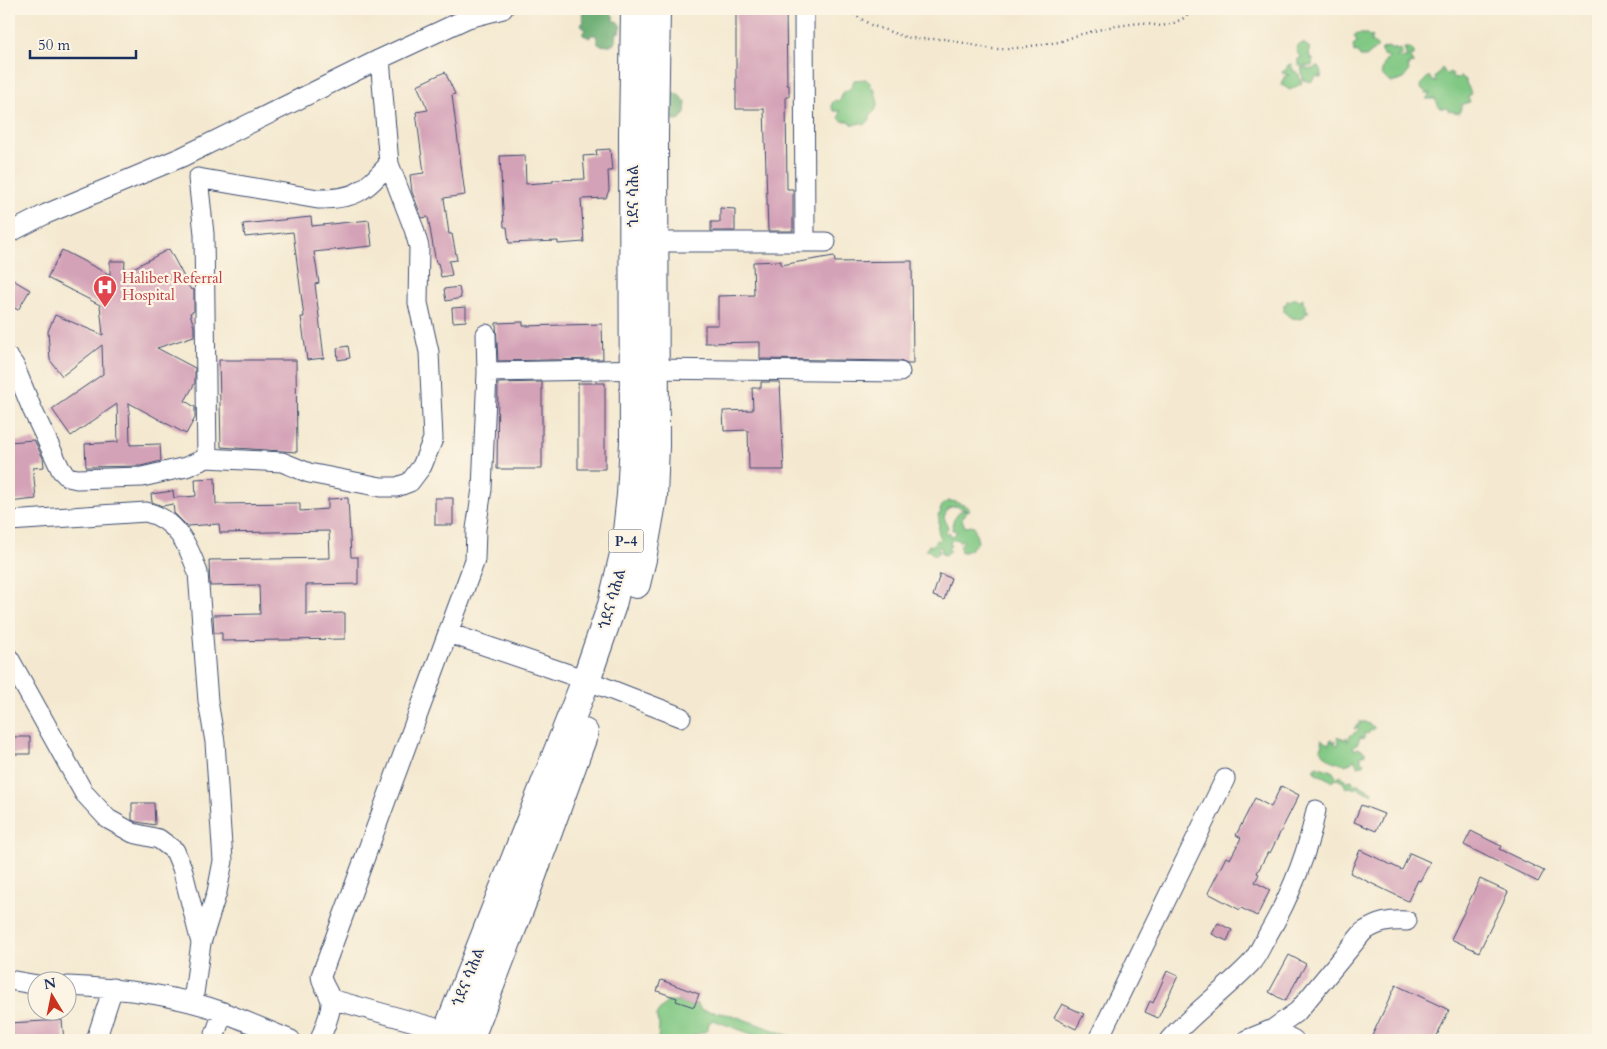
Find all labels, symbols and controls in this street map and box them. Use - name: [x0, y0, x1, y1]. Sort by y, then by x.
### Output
- scale bar: [30, 28, 136, 60]
- text: 50 m: [38, 35, 70, 55]
- street label: ጎደና ሳሕል: [623, 164, 643, 227]
- place label: Halibet Referral Hospital: [122, 268, 223, 305]
- hospital icon: Halibet Referral Hospital: [92, 274, 118, 308]
- road number: P-4: [608, 530, 644, 552]
- street label: ጎደና ሳሕል: [594, 566, 630, 632]
- street label: ጎደና ሳሕል: [447, 944, 489, 1010]
- north arrow: [28, 972, 78, 1022]
- text: N: [42, 973, 57, 994]

